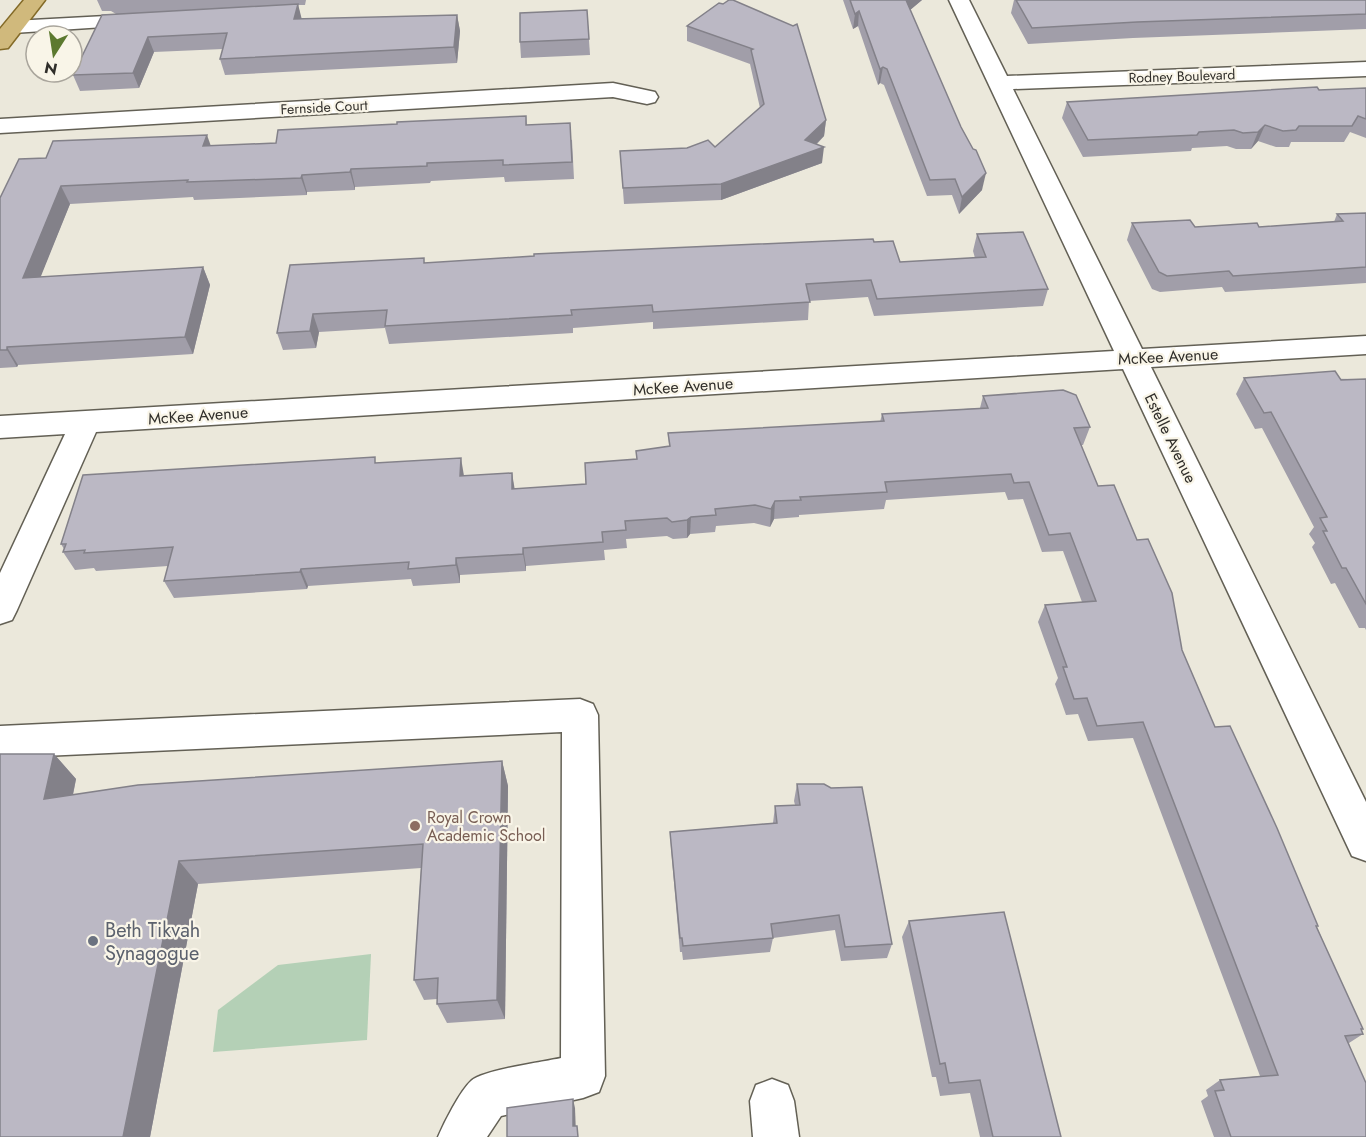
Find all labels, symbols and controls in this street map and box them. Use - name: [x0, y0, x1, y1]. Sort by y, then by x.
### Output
- north arrow: [24, 24, 84, 84]
- text: N: [42, 56, 60, 81]
- street label: Rodney Boulevard: [1128, 64, 1236, 88]
- street label: Fernside Court: [280, 95, 369, 119]
- street label: McKee Avenue: [1117, 342, 1219, 371]
- street label: McKee Avenue: [632, 372, 734, 401]
- street label: Estelle Avenue: [1139, 389, 1202, 487]
- street label: McKee Avenue: [147, 401, 249, 430]
- place label: Royal Crown Academic School: [427, 806, 545, 847]
- marker: Royal Crown Academic School: [408, 819, 422, 833]
- place label: Beth Tikvah Synagogue: [105, 916, 200, 968]
- marker: Beth Tikvah Synagogue: [86, 934, 100, 948]

